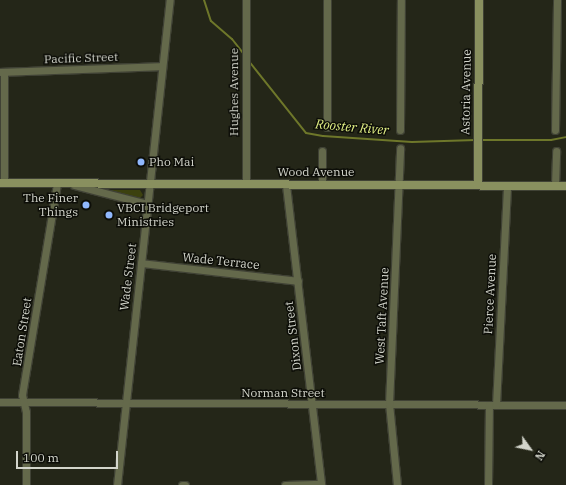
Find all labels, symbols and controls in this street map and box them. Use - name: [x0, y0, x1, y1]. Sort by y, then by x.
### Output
- street label: Hughes Avenue: [227, 48, 241, 136]
- street label: Astoria Avenue: [458, 49, 474, 135]
- street label: Pacific Street: [44, 50, 118, 66]
- water label: Rooster River: [315, 117, 389, 139]
- place label: Pho Mai: [149, 155, 194, 169]
- marker: Pho Mai: [136, 157, 146, 167]
- street label: Wood Avenue: [277, 165, 355, 179]
- place label: The Finer Things: [23, 191, 78, 219]
- marker: The Finer Things: [81, 200, 91, 210]
- place label: VBCI Bridgeport Ministries: [117, 201, 209, 229]
- marker: VBCI Bridgeport Ministries: [104, 210, 114, 220]
- street label: Wade Street: [117, 243, 139, 311]
- street label: Wade Terrace: [182, 250, 260, 272]
- street label: Pierce Avenue: [481, 253, 499, 335]
- street label: West Taft Avenue: [372, 267, 392, 365]
- street label: Eaton Street: [9, 297, 35, 367]
- street label: Dixon Street: [282, 301, 304, 371]
- street label: Norman Street: [241, 386, 325, 400]
- north arrow: [510, 429, 550, 469]
- scale bar: [18, 443, 120, 469]
- text: N: [532, 448, 548, 463]
- text: 100 m: [23, 450, 59, 465]

